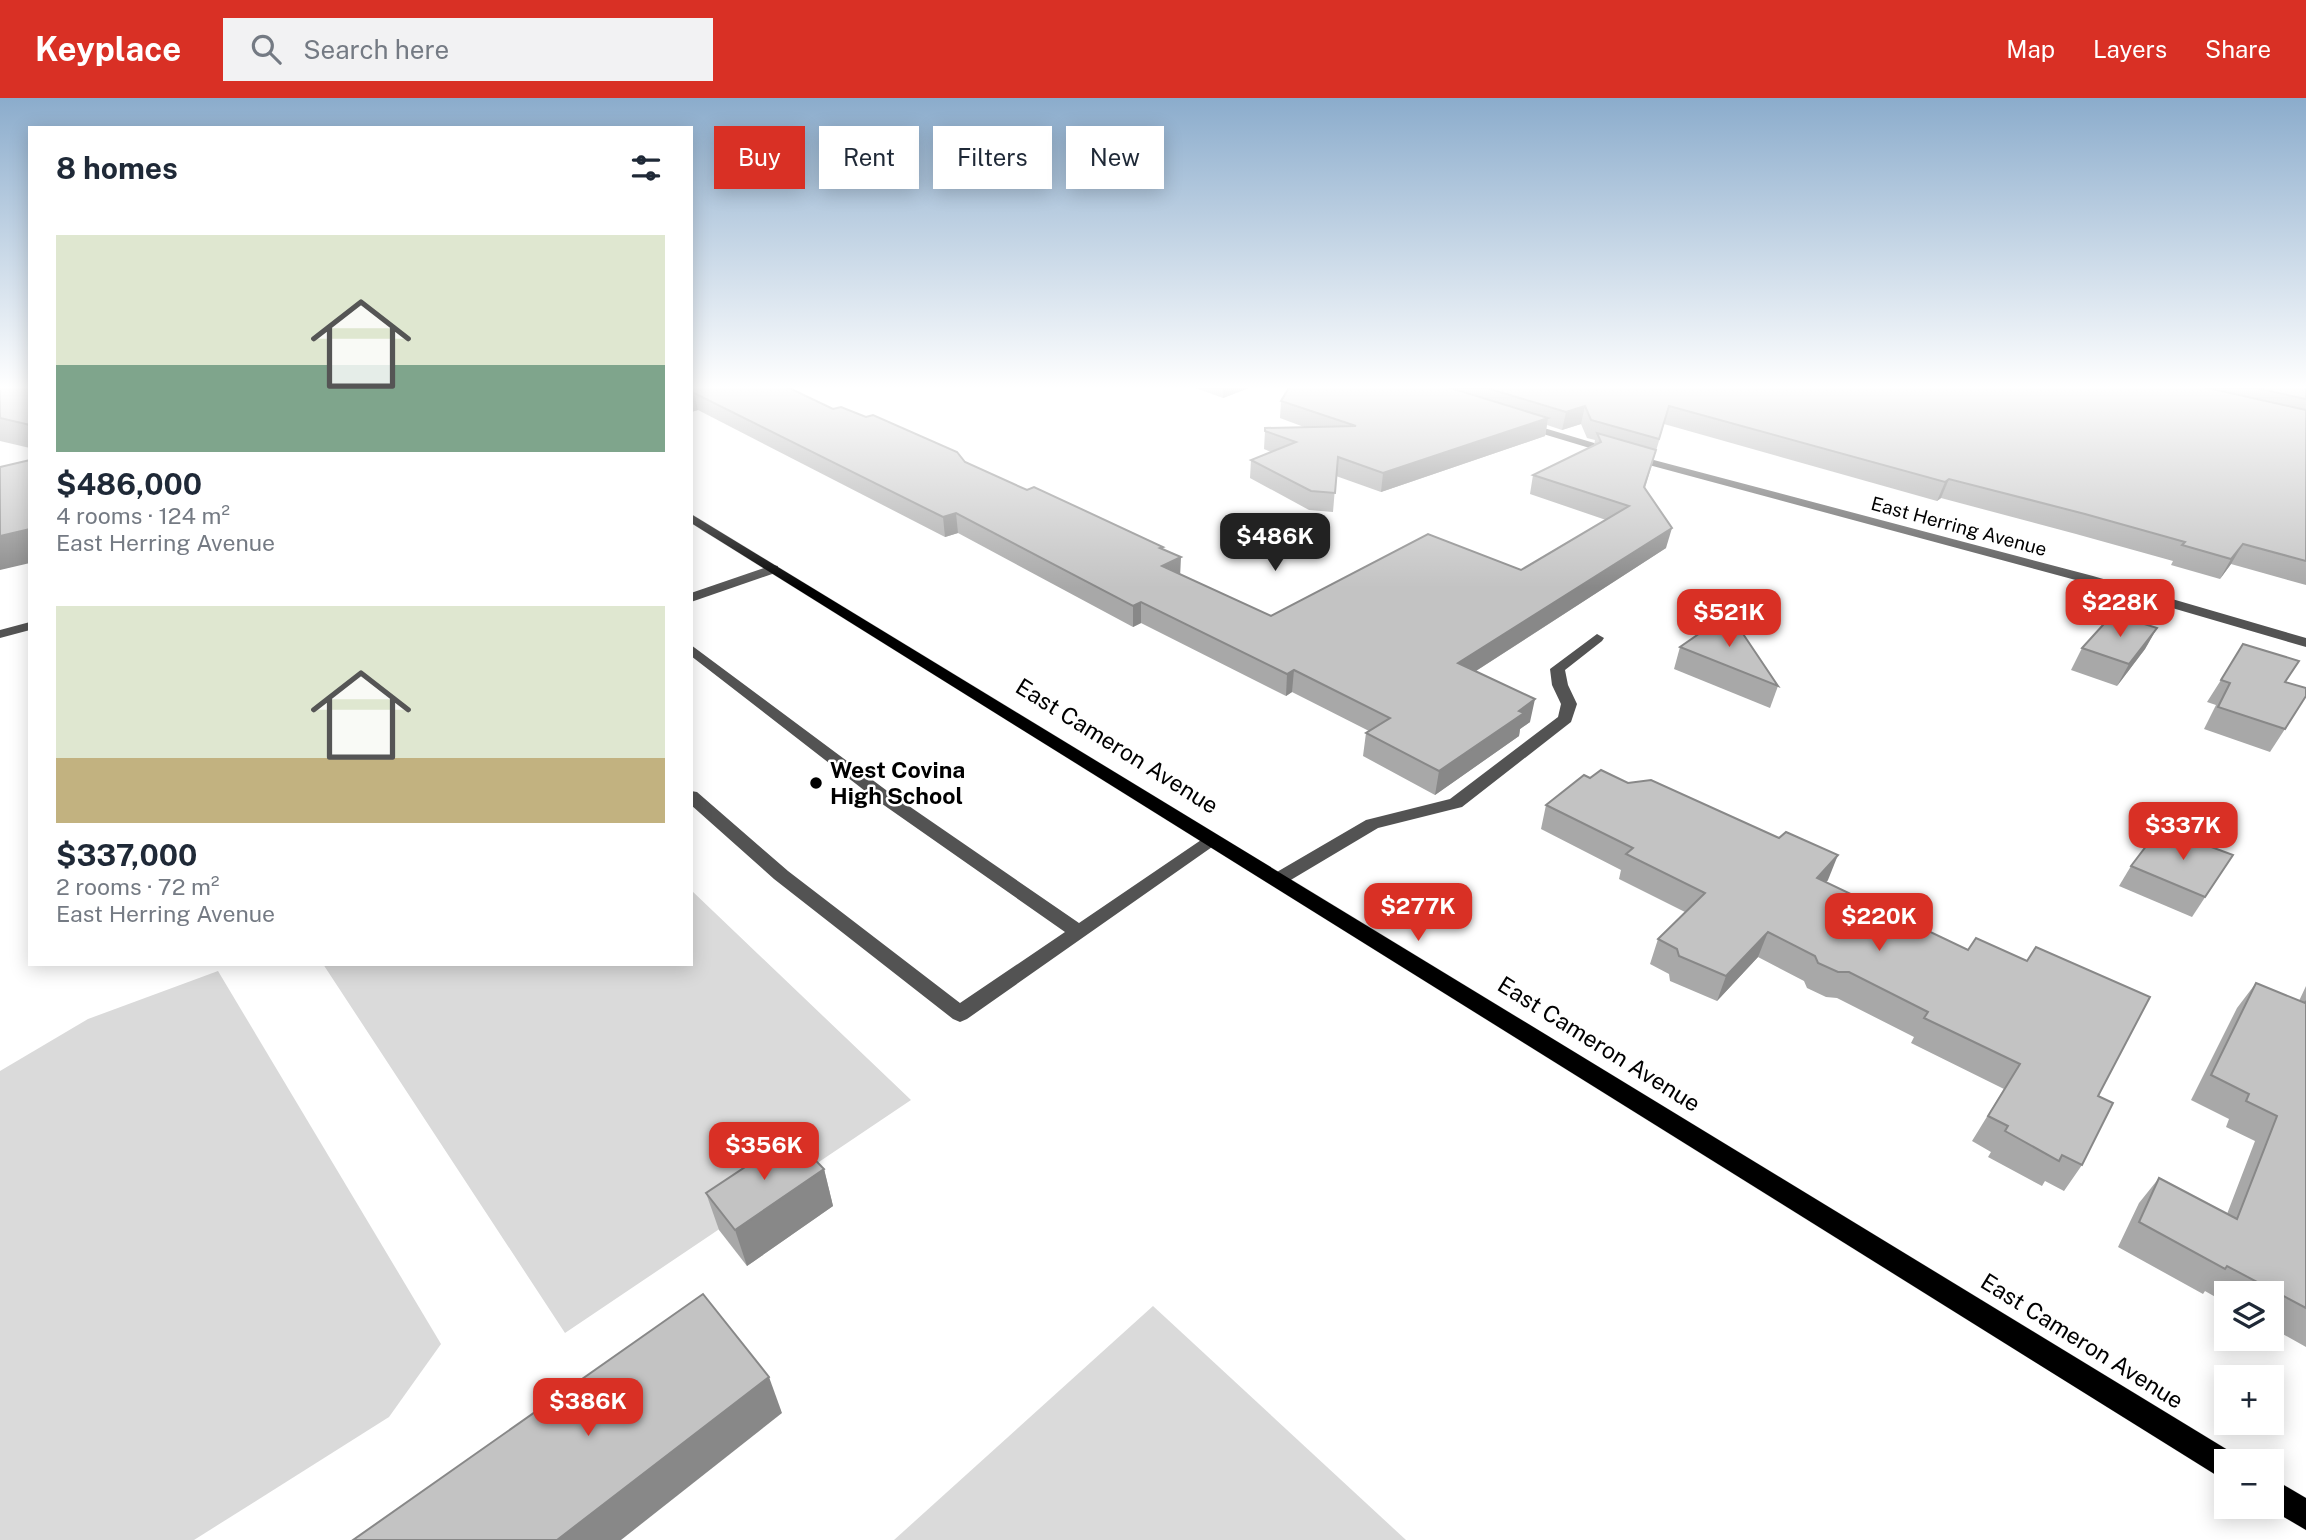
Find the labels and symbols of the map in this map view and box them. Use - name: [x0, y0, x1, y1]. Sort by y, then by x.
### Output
- street label: East Herring Avenue: [1869, 492, 2049, 560]
- pin: $486K: [1226, 514, 1324, 573]
- pin: $228K: [2071, 580, 2169, 639]
- pin: $521K: [1680, 589, 1778, 649]
- street label: East Cameron Avenue: [1011, 672, 1223, 819]
- place label: West Covina High School: [830, 756, 965, 809]
- marker: West Covina High School: [808, 775, 824, 791]
- pin: $337K: [2134, 802, 2232, 862]
- pin: $277K: [1369, 884, 1467, 943]
- pin: $220K: [1830, 894, 1928, 953]
- street label: East Cameron Avenue: [1493, 970, 1705, 1117]
- pin: $356K: [715, 1122, 813, 1182]
- street label: East Cameron Avenue: [1976, 1267, 2188, 1414]
- pin: $386K: [539, 1378, 637, 1438]

